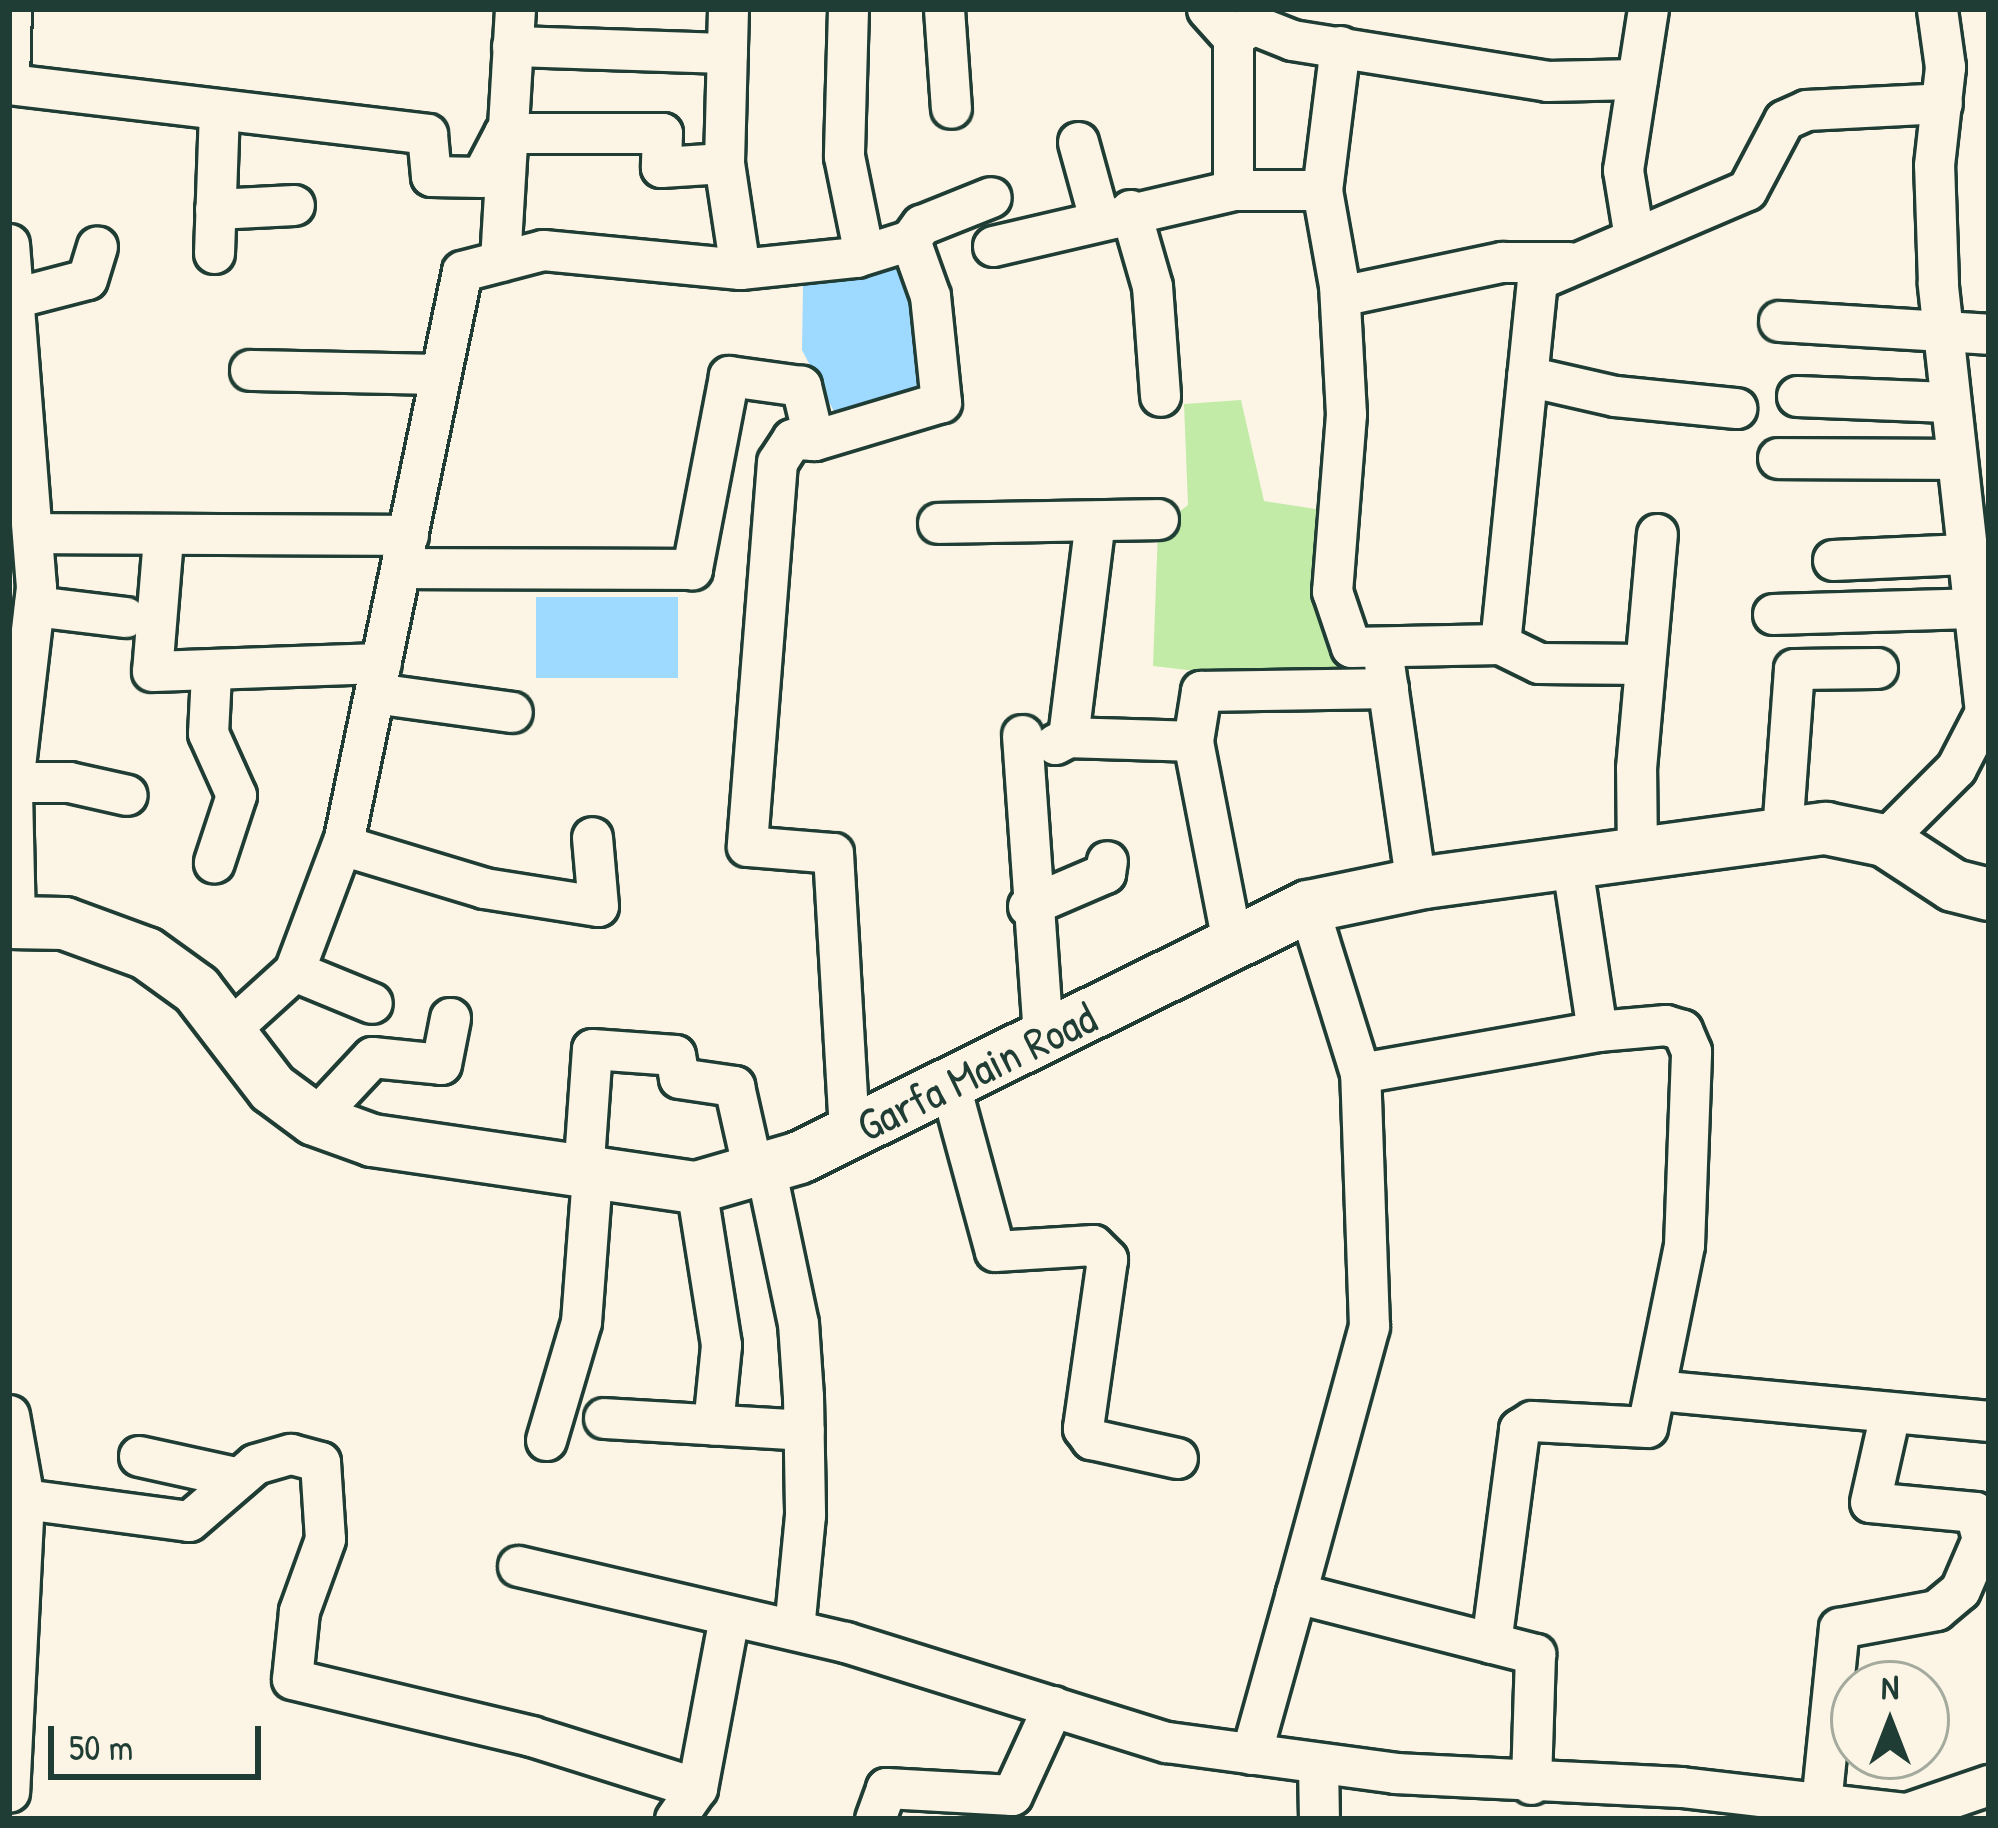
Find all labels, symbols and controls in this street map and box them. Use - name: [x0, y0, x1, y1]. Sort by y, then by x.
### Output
- street label: Garfa Main Road: [847, 990, 1105, 1152]
- north arrow: [1830, 1660, 1950, 1780]
- text: N: [1881, 1665, 1899, 1709]
- scale bar: [54, 1702, 267, 1776]
- text: 50 m: [69, 1722, 133, 1771]

